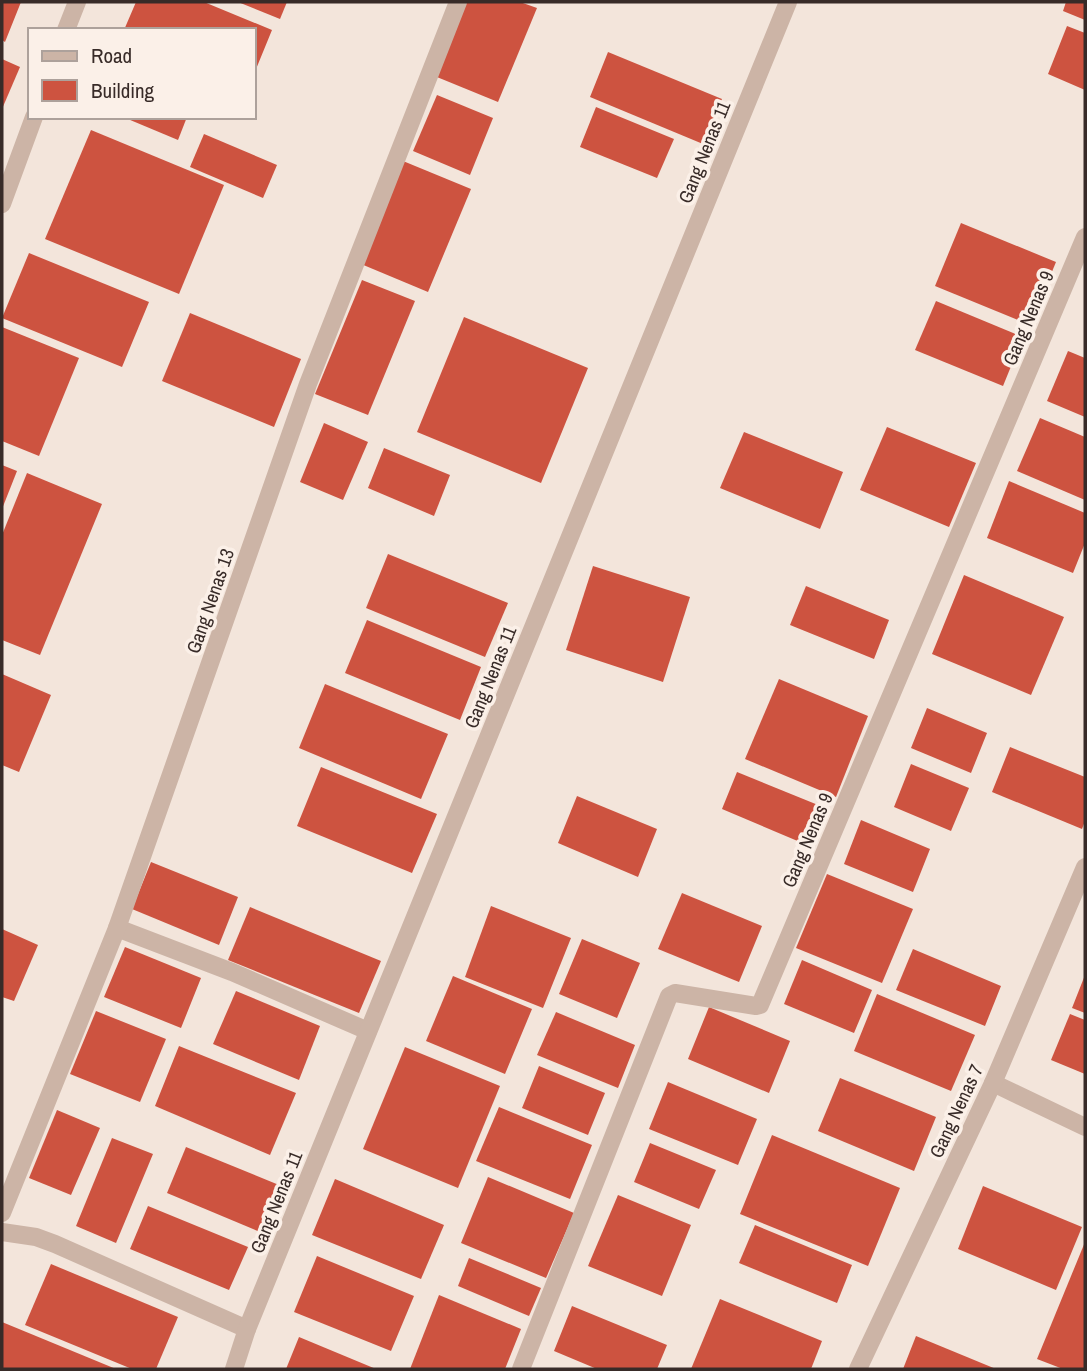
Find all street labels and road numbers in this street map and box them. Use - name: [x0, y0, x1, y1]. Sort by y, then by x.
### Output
- street label: Gang Nenas 11: [672, 97, 736, 207]
- street label: Gang Nenas 9: [996, 267, 1060, 369]
- street label: Gang Nenas 13: [180, 545, 240, 657]
- street label: Gang Nenas 11: [458, 622, 522, 732]
- street label: Gang Nenas 9: [775, 789, 839, 891]
- street label: Gang Nenas 7: [923, 1060, 989, 1162]
- street label: Gang Nenas 11: [244, 1147, 308, 1257]

